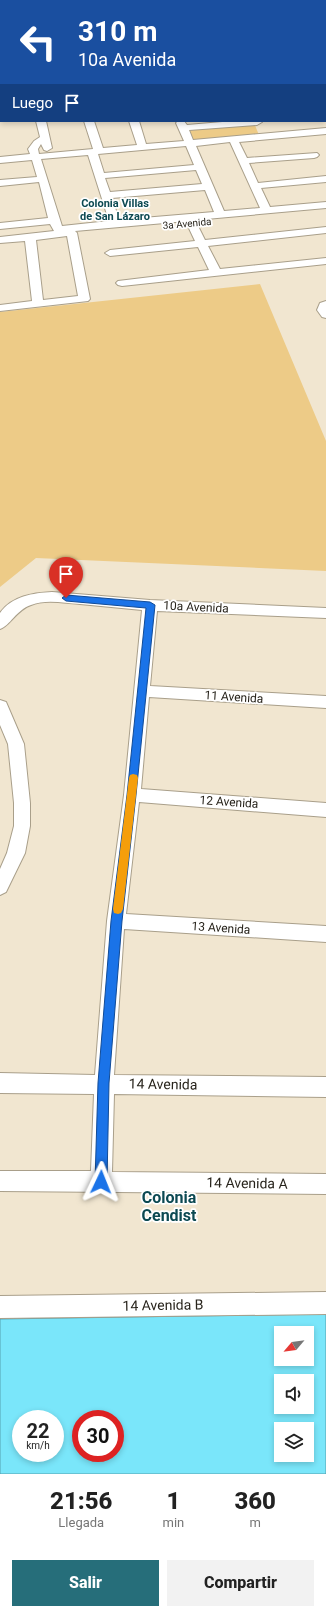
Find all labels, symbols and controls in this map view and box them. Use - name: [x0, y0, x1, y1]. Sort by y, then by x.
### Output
- text: 310 m: [78, 15, 157, 48]
- icon: left: [12, 16, 64, 68]
- text: 10a Avenida: [78, 49, 176, 70]
- icon: arrive: [61, 92, 83, 114]
- text: Luego: [12, 94, 53, 112]
- district label: Colonia Villas de San Lázaro: [80, 197, 150, 223]
- street label: 3a Avenida: [162, 216, 212, 231]
- pin: [49, 557, 83, 598]
- icon: arrive: [55, 563, 77, 585]
- street label: 10a Avenida: [163, 598, 229, 616]
- street label: 11 Avenida: [204, 688, 264, 706]
- street label: 12 Avenida: [199, 793, 259, 811]
- street label: 13 Avenida: [191, 919, 251, 937]
- street label: 14 Avenida: [128, 1075, 198, 1093]
- position arrow: [80, 1161, 122, 1203]
- street label: 14 Avenida A: [206, 1174, 288, 1192]
- district label: Colonia Cendist: [142, 1188, 197, 1225]
- street label: 14 Avenida B: [122, 1296, 204, 1314]
- north arrow: [274, 1326, 314, 1366]
- map controls: [274, 1326, 314, 1462]
- button: sound: [274, 1374, 314, 1414]
- speed limit sign: 30: [72, 1410, 124, 1462]
- text: 22: [27, 1419, 49, 1443]
- button: layers: [274, 1422, 314, 1462]
- text: km/h: [26, 1440, 50, 1451]
- text: 21:56: [50, 1487, 112, 1515]
- text: 1: [166, 1487, 180, 1515]
- text: 360: [234, 1487, 276, 1515]
- text: Llegada: [58, 1515, 104, 1530]
- text: min: [163, 1515, 184, 1530]
- text: m: [249, 1515, 261, 1530]
- button: Salir: [12, 1560, 159, 1606]
- button: Compartir: [167, 1560, 314, 1606]

